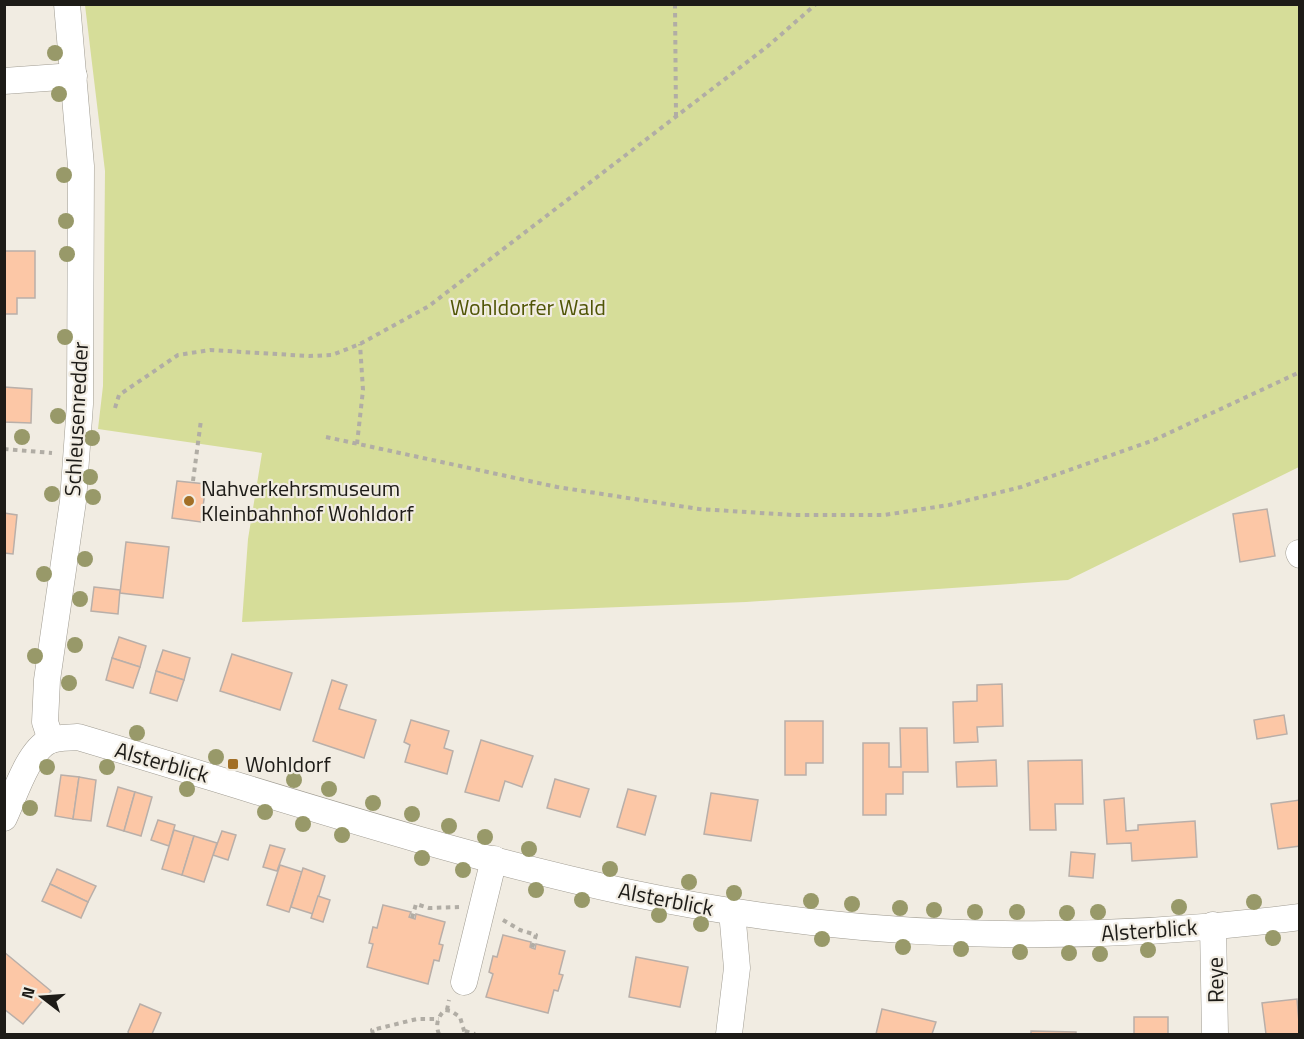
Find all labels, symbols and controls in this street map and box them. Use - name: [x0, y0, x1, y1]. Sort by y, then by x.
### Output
- park label: Wohldorfer Wald: [450, 290, 606, 324]
- street label: Schleusenredder: [55, 340, 97, 497]
- place label: Nahverkehrsmuseum Kleinbahnhof Wohldorf: [201, 471, 415, 530]
- marker: Nahverkehrsmuseum Kleinbahnhof Wohldorf: [182, 494, 196, 508]
- street label: Alsterblick: [111, 732, 213, 792]
- place label: Wohldorf: [245, 747, 331, 781]
- marker: Wohldorf: [226, 757, 240, 771]
- street label: Alsterblick: [615, 873, 717, 925]
- street label: Alsterblick: [1100, 910, 1199, 950]
- street label: Reye: [1198, 957, 1232, 1003]
- north arrow: [12, 967, 72, 1027]
- text: N: [15, 984, 41, 1001]

